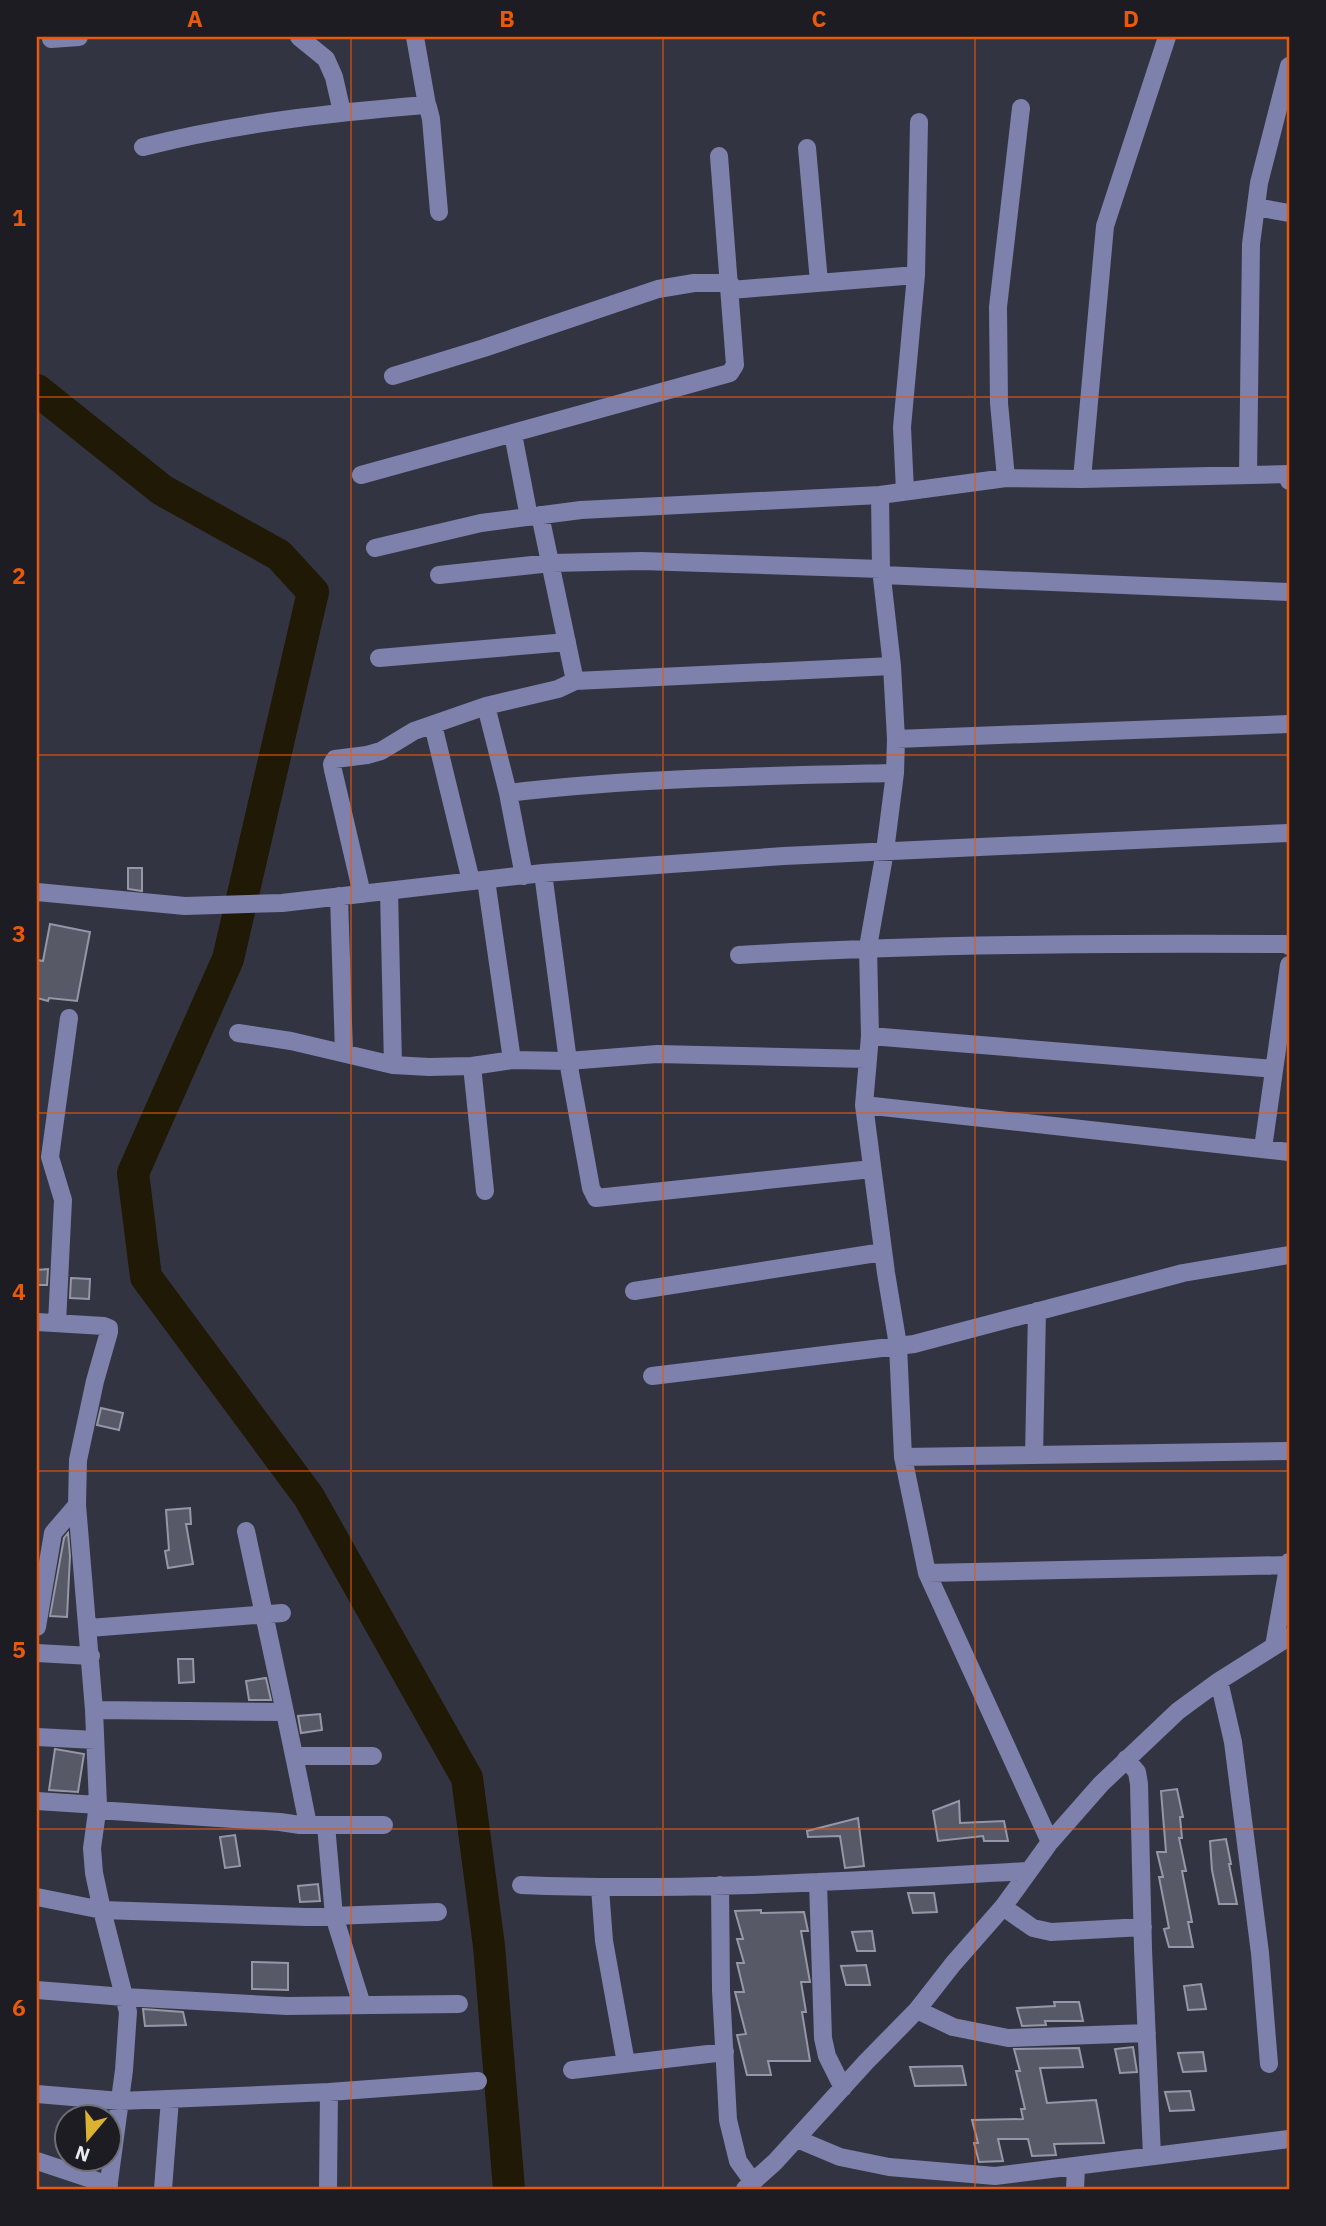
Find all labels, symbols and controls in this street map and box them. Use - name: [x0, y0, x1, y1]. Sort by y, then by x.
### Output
- text: A: [187, 3, 203, 33]
- text: B: [499, 3, 515, 33]
- text: C: [812, 3, 827, 33]
- text: D: [1123, 3, 1139, 33]
- text: 1: [12, 202, 26, 232]
- text: 2: [12, 560, 26, 590]
- text: 3: [12, 918, 26, 948]
- text: 4: [12, 1276, 26, 1306]
- text: 5: [12, 1634, 26, 1664]
- text: 6: [12, 1992, 26, 2022]
- north arrow: [52, 2104, 122, 2174]
- text: N: [72, 2140, 93, 2168]

